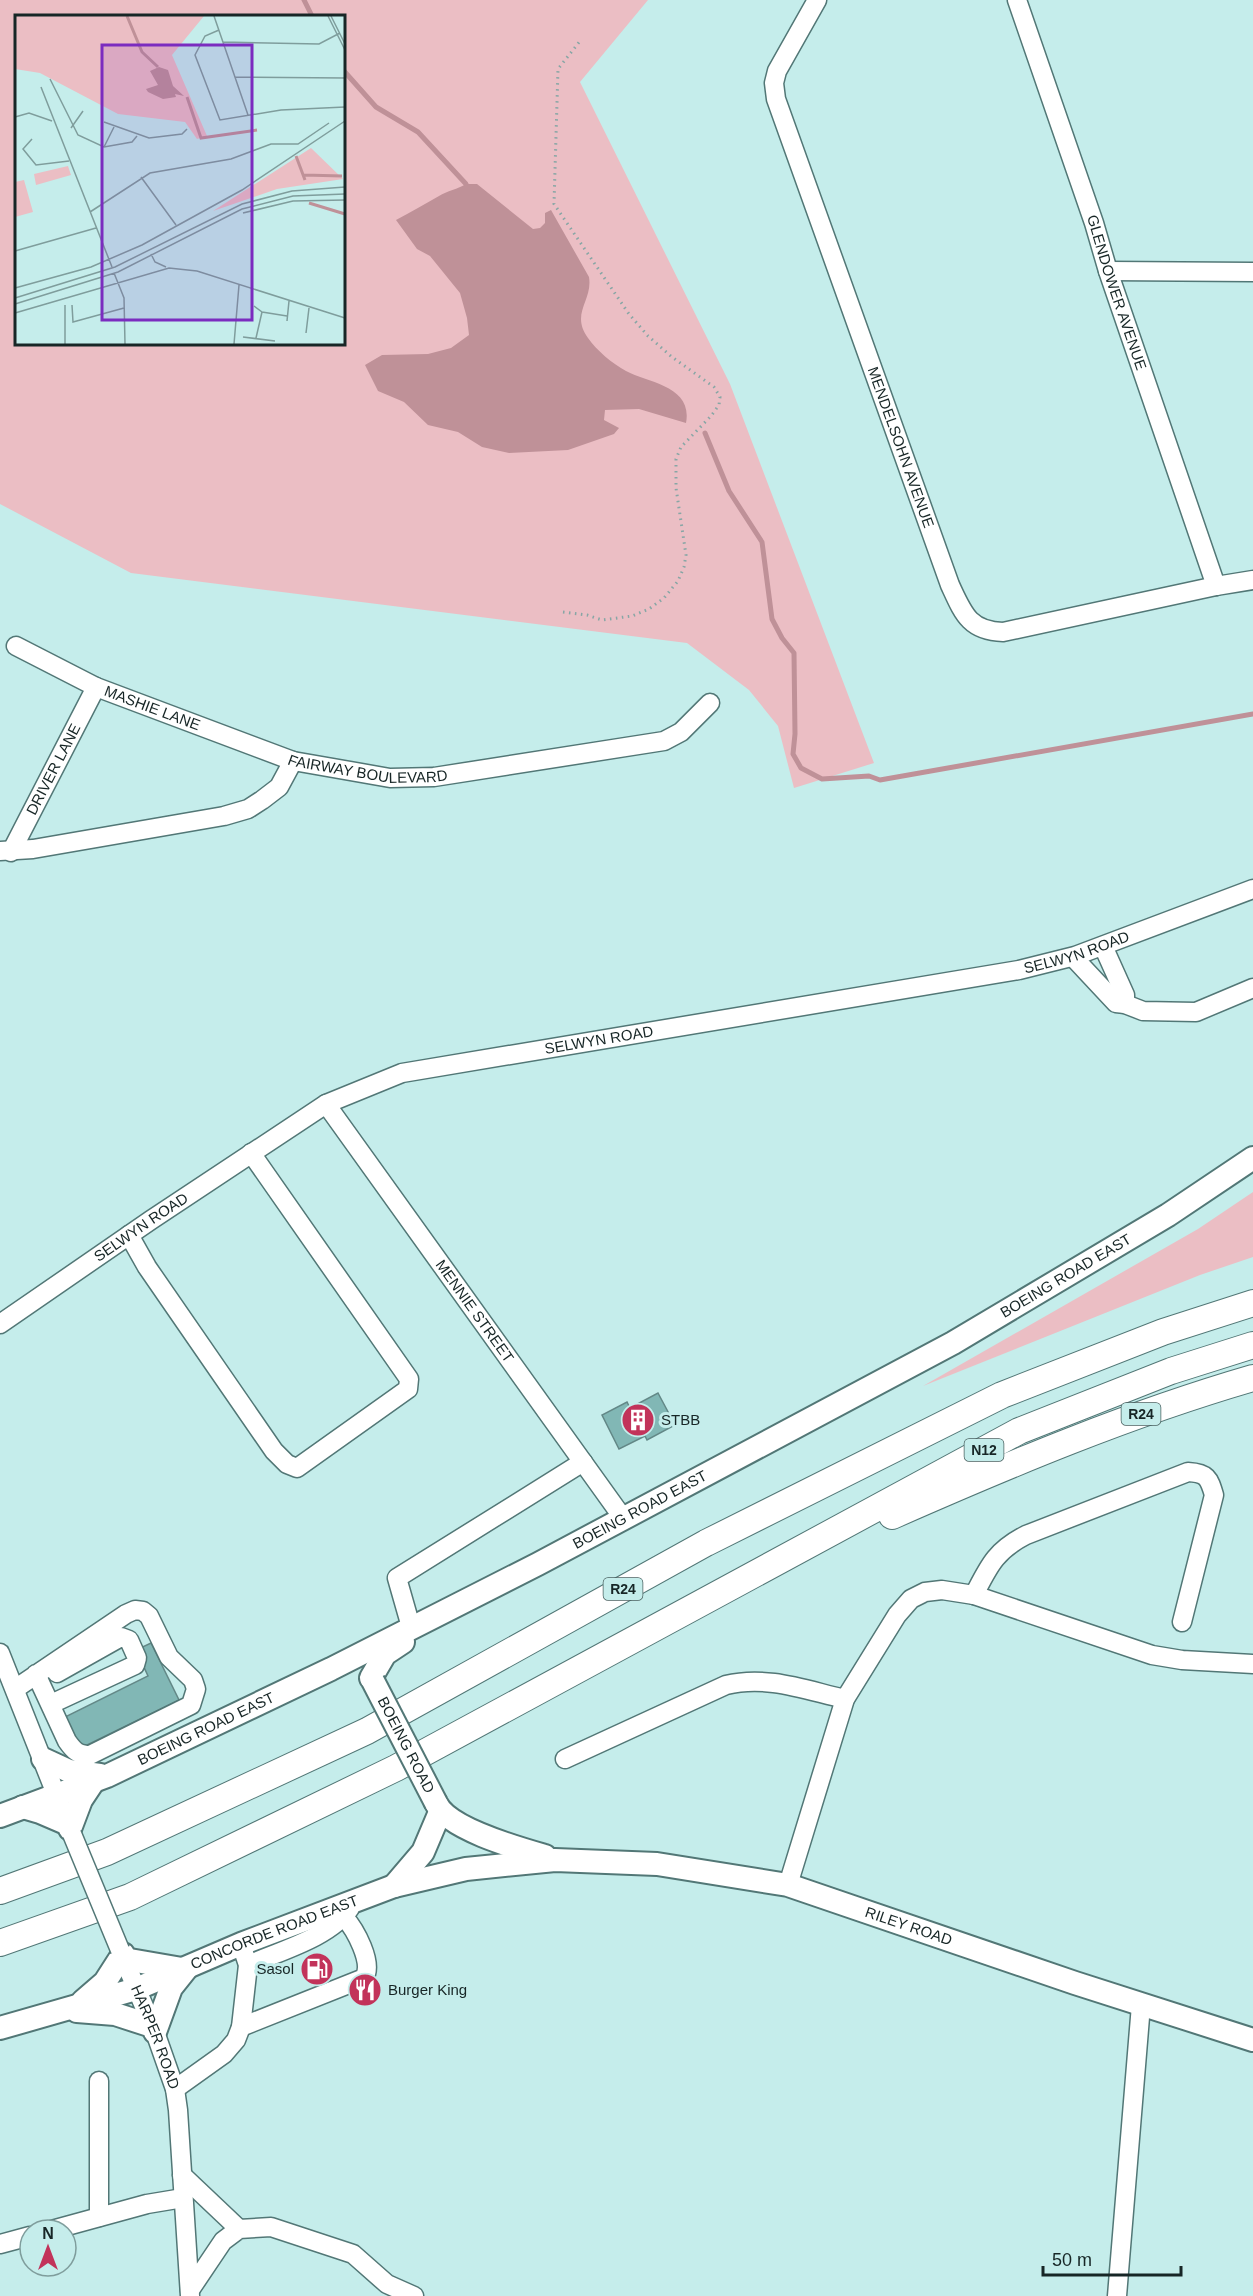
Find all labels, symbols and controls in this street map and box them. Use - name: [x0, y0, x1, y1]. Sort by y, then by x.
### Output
- inset map: [15, 15, 345, 345]
- street label: GLENDOWER AVENUE: [1084, 212, 1150, 372]
- street label: MENDELSOHN AVENUE: [865, 364, 938, 530]
- street label: MASHIE LANE: [102, 682, 203, 733]
- street label: DRIVER LANE: [23, 721, 84, 817]
- street label: FAIRWAY BOULEVARD: [286, 751, 449, 786]
- street label: SELWYN ROAD: [1022, 927, 1132, 977]
- street label: SELWYN ROAD: [543, 1022, 655, 1057]
- street label: SELWYN ROAD: [90, 1189, 191, 1265]
- street label: BOEING ROAD EAST: [997, 1230, 1134, 1321]
- street label: MENNIE STREET: [433, 1256, 517, 1365]
- building icon: STBB: [620, 1402, 656, 1438]
- road number: R24: [1122, 1403, 1160, 1425]
- place label: STBB: [661, 1411, 700, 1428]
- road number: N12: [964, 1439, 1004, 1461]
- street label: BOEING ROAD EAST: [570, 1467, 710, 1552]
- road number: R24: [604, 1578, 642, 1600]
- street label: BOEING ROAD EAST: [135, 1688, 277, 1768]
- street label: BOEING ROAD: [375, 1694, 438, 1796]
- street label: CONCORDE ROAD EAST: [188, 1891, 360, 1973]
- street label: RILEY ROAD: [863, 1903, 955, 1948]
- fuel station icon: Sasol: [299, 1951, 335, 1987]
- place label: Sasol: [256, 1960, 294, 1977]
- restaurant icon: Burger King: [347, 1972, 383, 2008]
- place label: Burger King: [388, 1981, 467, 1998]
- street label: HARPER ROAD: [128, 1982, 183, 2091]
- north arrow: [18, 2218, 78, 2278]
- text: N: [42, 2225, 54, 2242]
- scale bar: [1043, 2239, 1181, 2277]
- text: 50 m: [1052, 2250, 1092, 2270]

